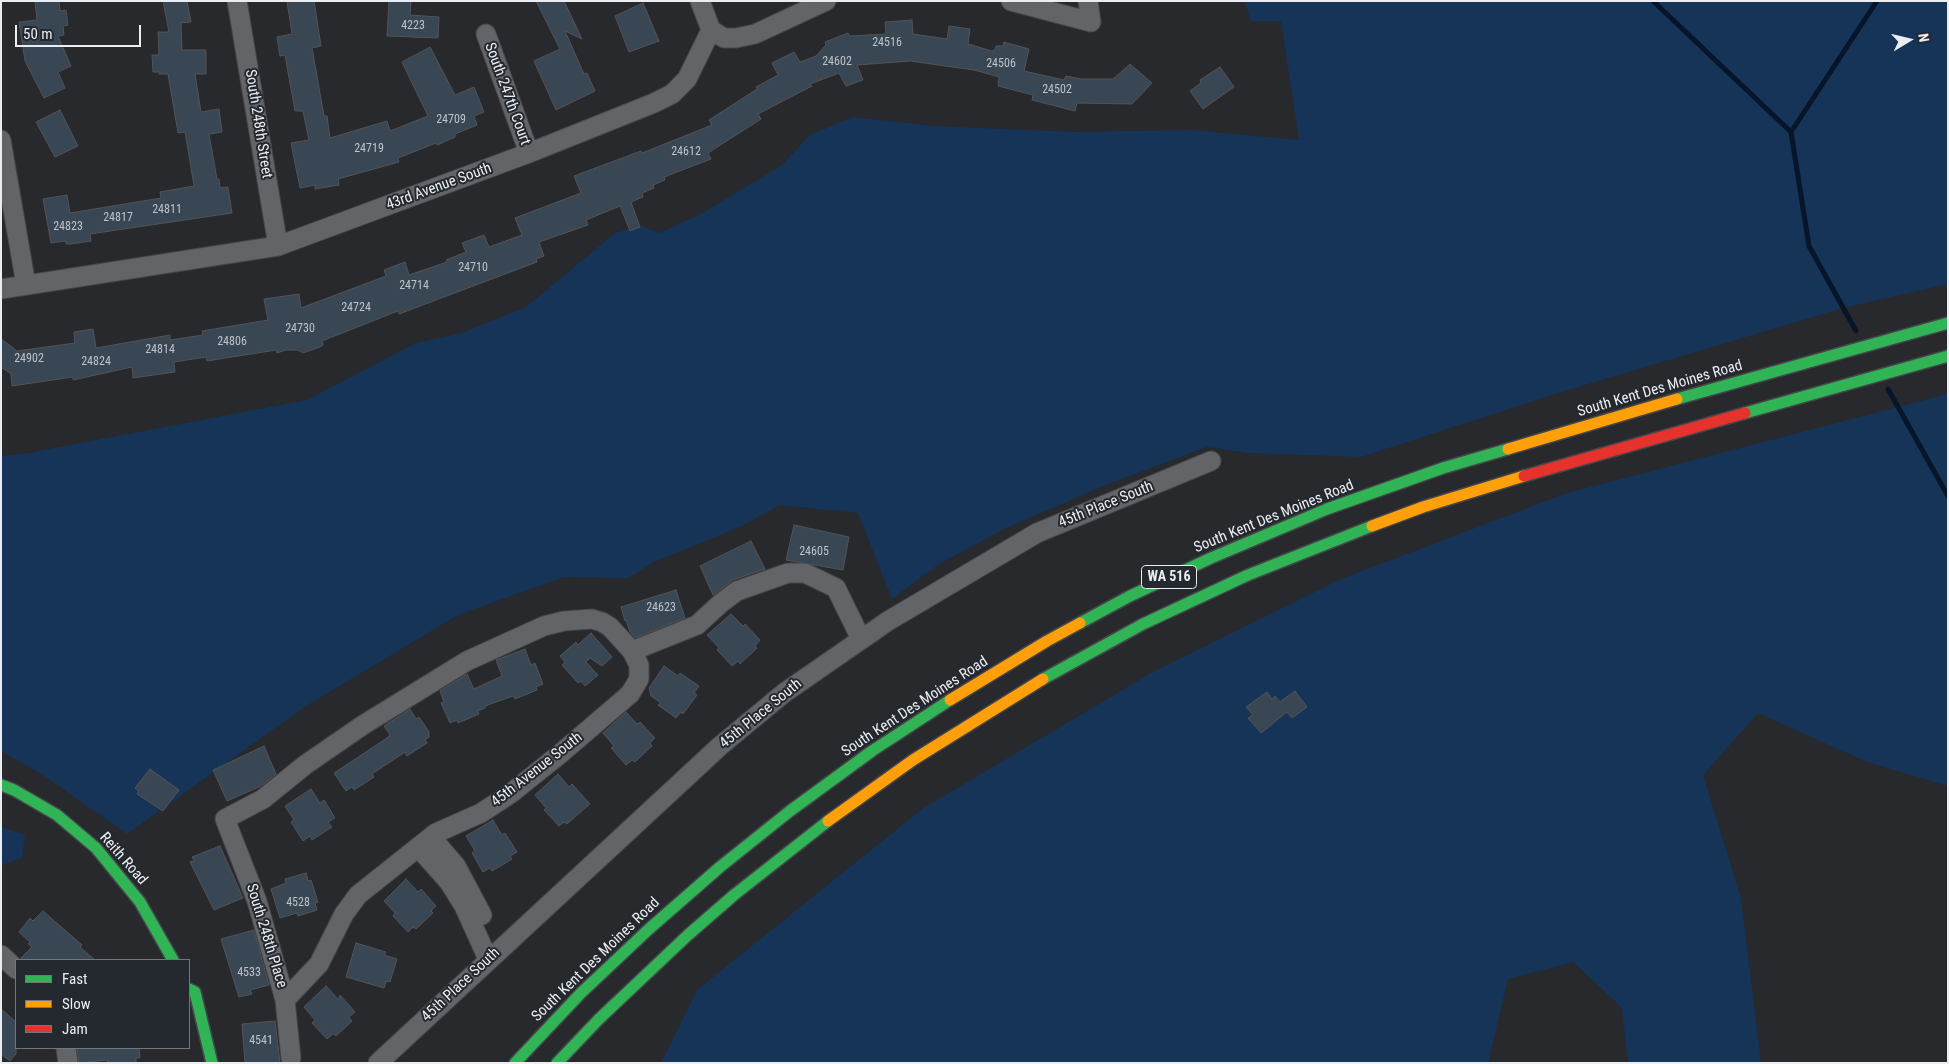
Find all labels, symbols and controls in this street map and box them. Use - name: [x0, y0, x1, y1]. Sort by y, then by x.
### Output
- scale bar: [18, 15, 144, 47]
- north arrow: [1884, 15, 1934, 65]
- house number: 4223: [401, 19, 425, 33]
- text: 50 m: [23, 25, 53, 43]
- text: N: [1915, 32, 1932, 43]
- house number: 24516: [872, 36, 902, 50]
- street label: South 247th Court: [480, 40, 534, 148]
- house number: 24602: [822, 55, 852, 69]
- house number: 24506: [986, 57, 1016, 71]
- street label: South 248th Street: [240, 68, 276, 180]
- house number: 24502: [1042, 83, 1072, 97]
- house number: 24709: [436, 113, 466, 127]
- house number: 24719: [354, 142, 384, 156]
- house number: 24612: [671, 145, 701, 159]
- street label: 43rd Avenue South: [384, 160, 494, 214]
- house number: 24811: [152, 203, 182, 217]
- house number: 24817: [103, 211, 133, 225]
- house number: 24823: [53, 220, 83, 234]
- house number: 24710: [458, 261, 488, 275]
- house number: 24714: [399, 279, 429, 293]
- house number: 24724: [341, 301, 371, 315]
- house number: 24730: [285, 322, 315, 336]
- house number: 24806: [217, 335, 247, 349]
- house number: 24814: [145, 343, 175, 357]
- house number: 24902: [14, 352, 44, 366]
- house number: 24824: [81, 355, 111, 369]
- street label: South Kent Des Moines Road: [1575, 357, 1745, 421]
- street label: South Kent Des Moines Road: [1191, 477, 1357, 557]
- street label: 45th Place South: [1056, 478, 1156, 532]
- house number: 24605: [799, 545, 829, 559]
- road number: WA 516: [1142, 566, 1196, 588]
- house number: 24623: [646, 601, 676, 615]
- street label: South Kent Des Moines Road: [839, 653, 991, 761]
- street label: 45th Place South: [716, 675, 806, 753]
- street label: 45th Avenue South: [488, 729, 586, 811]
- street label: Reith Road: [95, 829, 151, 889]
- street label: South 248th Place: [242, 882, 290, 990]
- street label: South Kent Des Moines Road: [528, 894, 664, 1026]
- house number: 4528: [286, 896, 310, 910]
- street label: 45th Place South: [418, 944, 504, 1026]
- legend: [15, 959, 190, 1049]
- house number: 4533: [237, 966, 261, 980]
- text: Fast: [62, 970, 87, 988]
- text: Slow: [62, 995, 91, 1013]
- text: Jam: [62, 1020, 88, 1038]
- house number: 4541: [249, 1034, 273, 1048]

